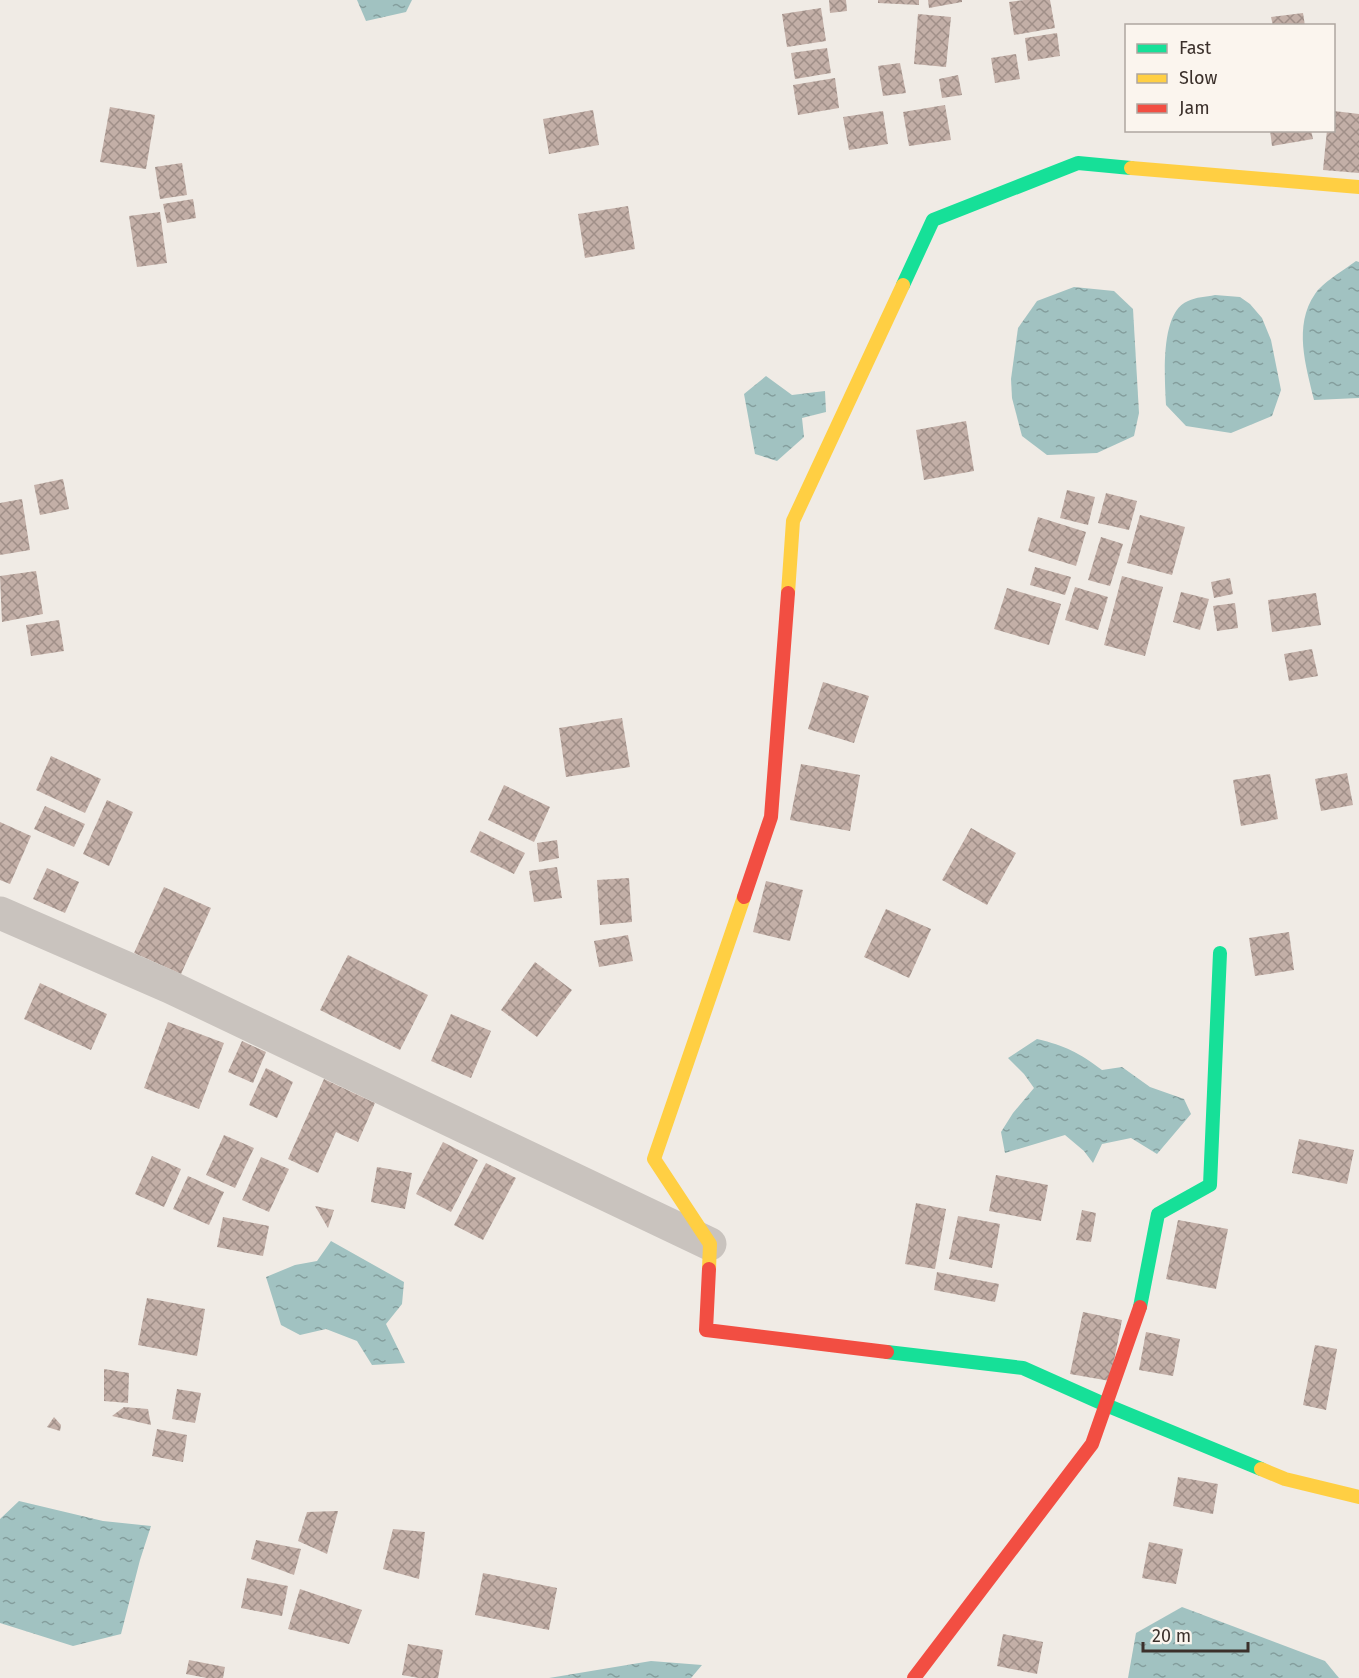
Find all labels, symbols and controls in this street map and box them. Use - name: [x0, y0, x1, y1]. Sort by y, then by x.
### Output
- legend: [1125, 24, 1335, 132]
- text: Fast: [1179, 37, 1212, 59]
- text: Slow: [1179, 67, 1218, 89]
- text: Jam: [1179, 97, 1210, 119]
- scale bar: [1143, 1615, 1248, 1653]
- text: 20 m: [1152, 1625, 1191, 1647]

